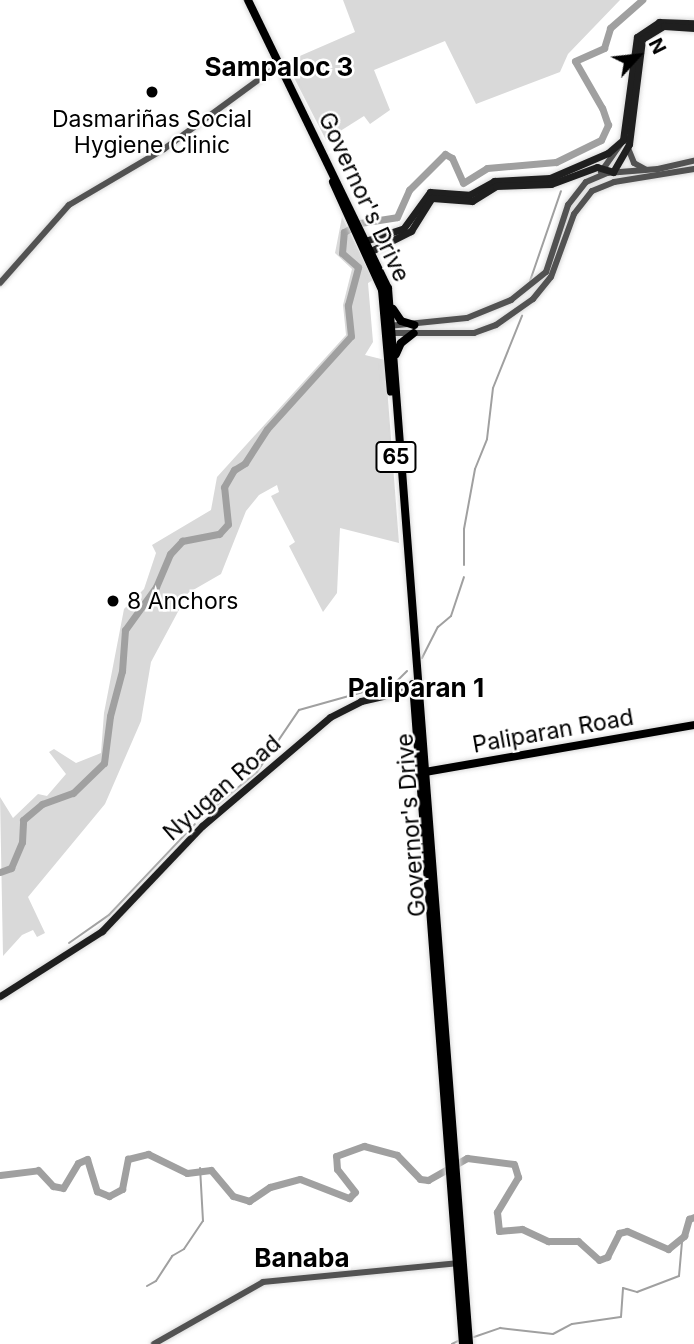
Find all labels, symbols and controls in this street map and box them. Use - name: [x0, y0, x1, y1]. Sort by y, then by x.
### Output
- north arrow: [603, 21, 673, 91]
- text: N: [644, 35, 671, 58]
- district label: Sampaloc 3: [205, 51, 353, 83]
- marker: Dasmariñas Social Hygiene Clinic: [142, 82, 162, 102]
- place label: Dasmariñas Social Hygiene Clinic: [52, 105, 252, 159]
- street label: Governor's Drive: [313, 108, 415, 286]
- road number: 65: [375, 440, 417, 475]
- place label: 8 Anchors: [127, 587, 238, 615]
- marker: 8 Anchors: [105, 593, 121, 609]
- district label: Paliparan 1: [348, 672, 484, 704]
- street label: Paliparan Road: [470, 703, 636, 759]
- street label: Nyugan Road: [158, 730, 286, 846]
- street label: Governor's Drive: [391, 732, 431, 918]
- district label: Banaba: [254, 1242, 350, 1274]

